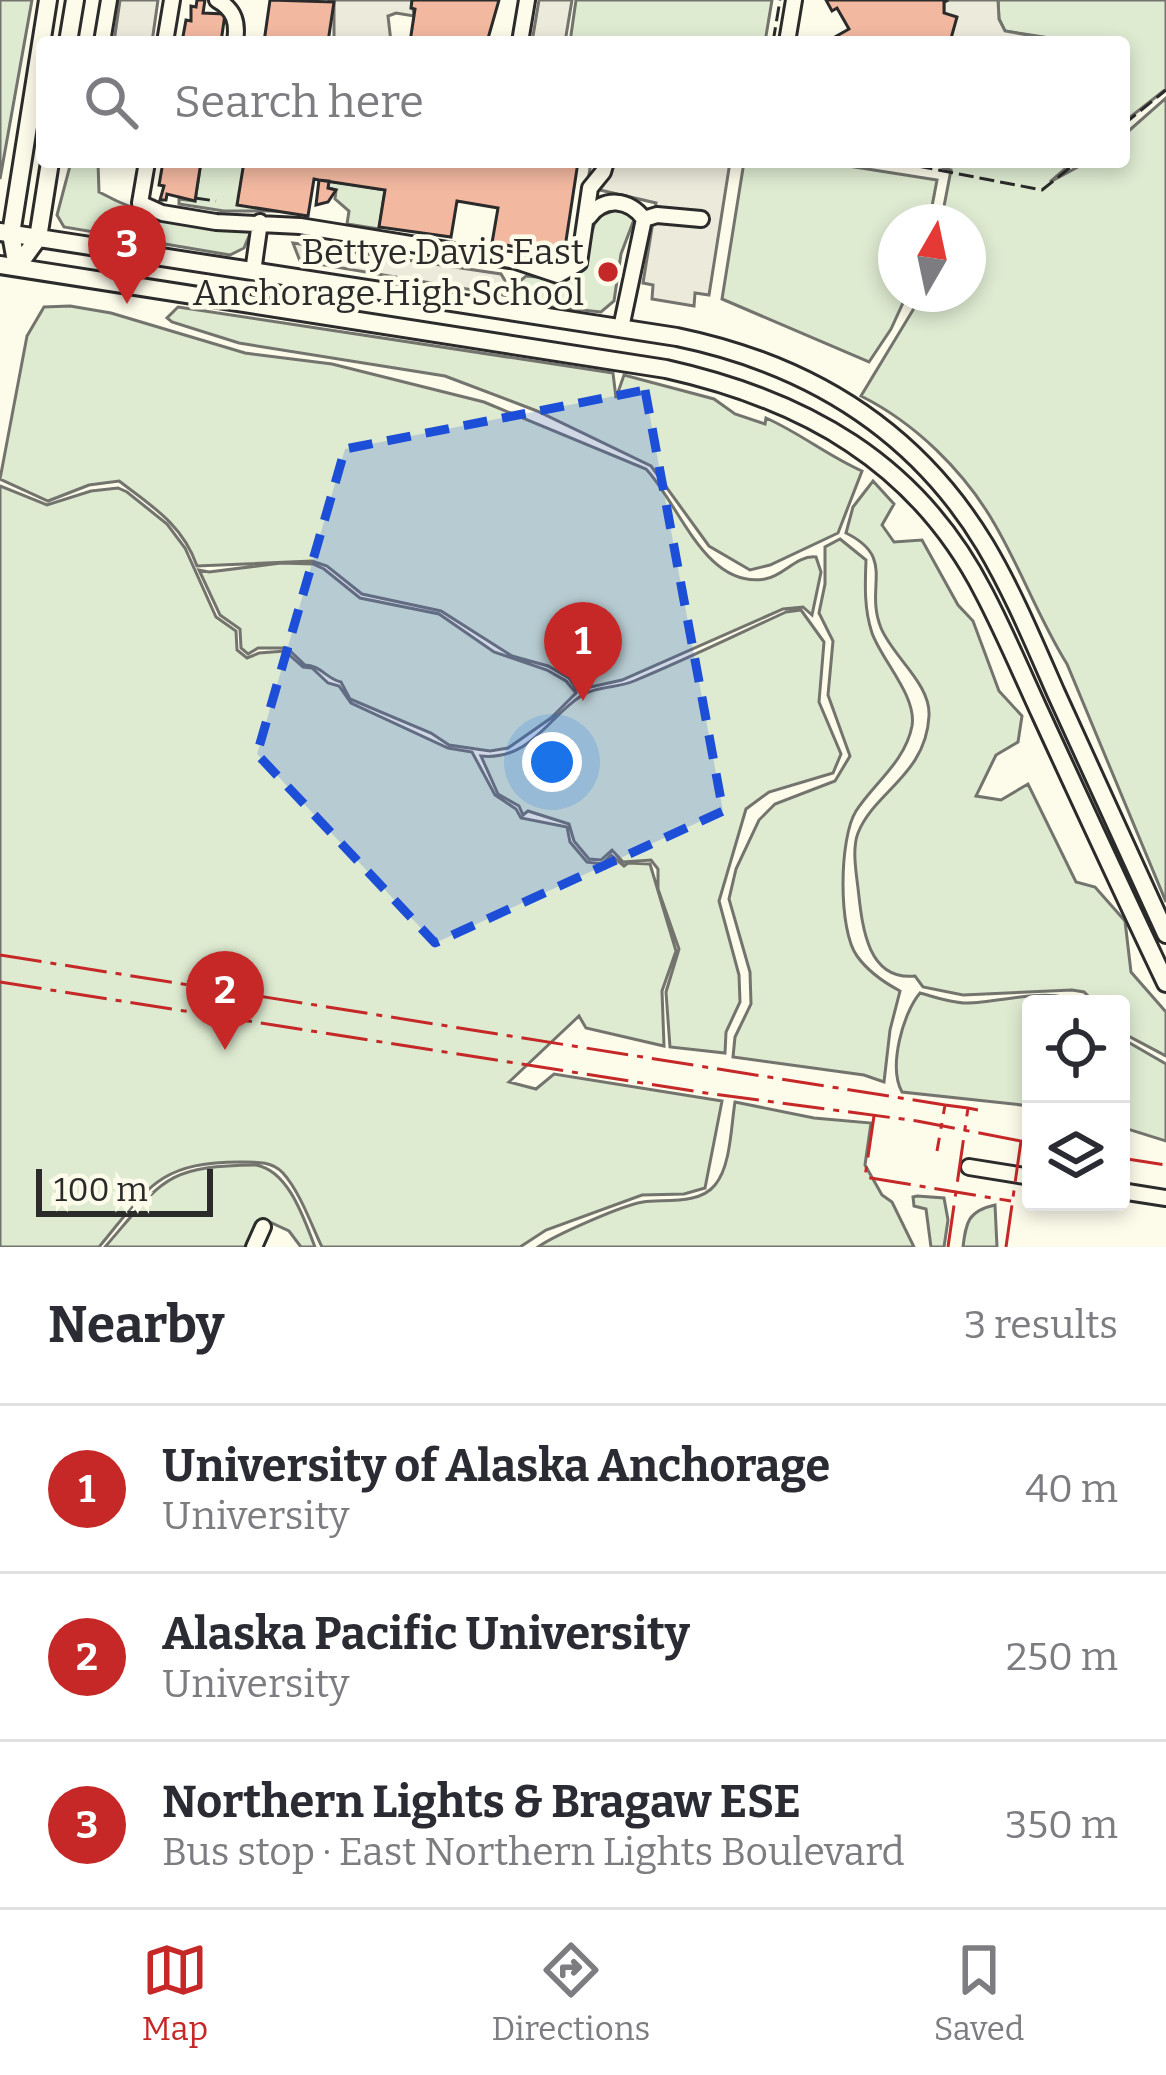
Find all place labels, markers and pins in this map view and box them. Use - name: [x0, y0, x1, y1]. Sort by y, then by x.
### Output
- pin: 3: [88, 205, 166, 304]
- place label: Bettye Davis East Anchorage High School: [193, 230, 584, 315]
- marker: Bettye Davis East Anchorage High School: [595, 259, 621, 285]
- pin: 1: [544, 602, 622, 701]
- pin: 2: [186, 951, 264, 1050]

